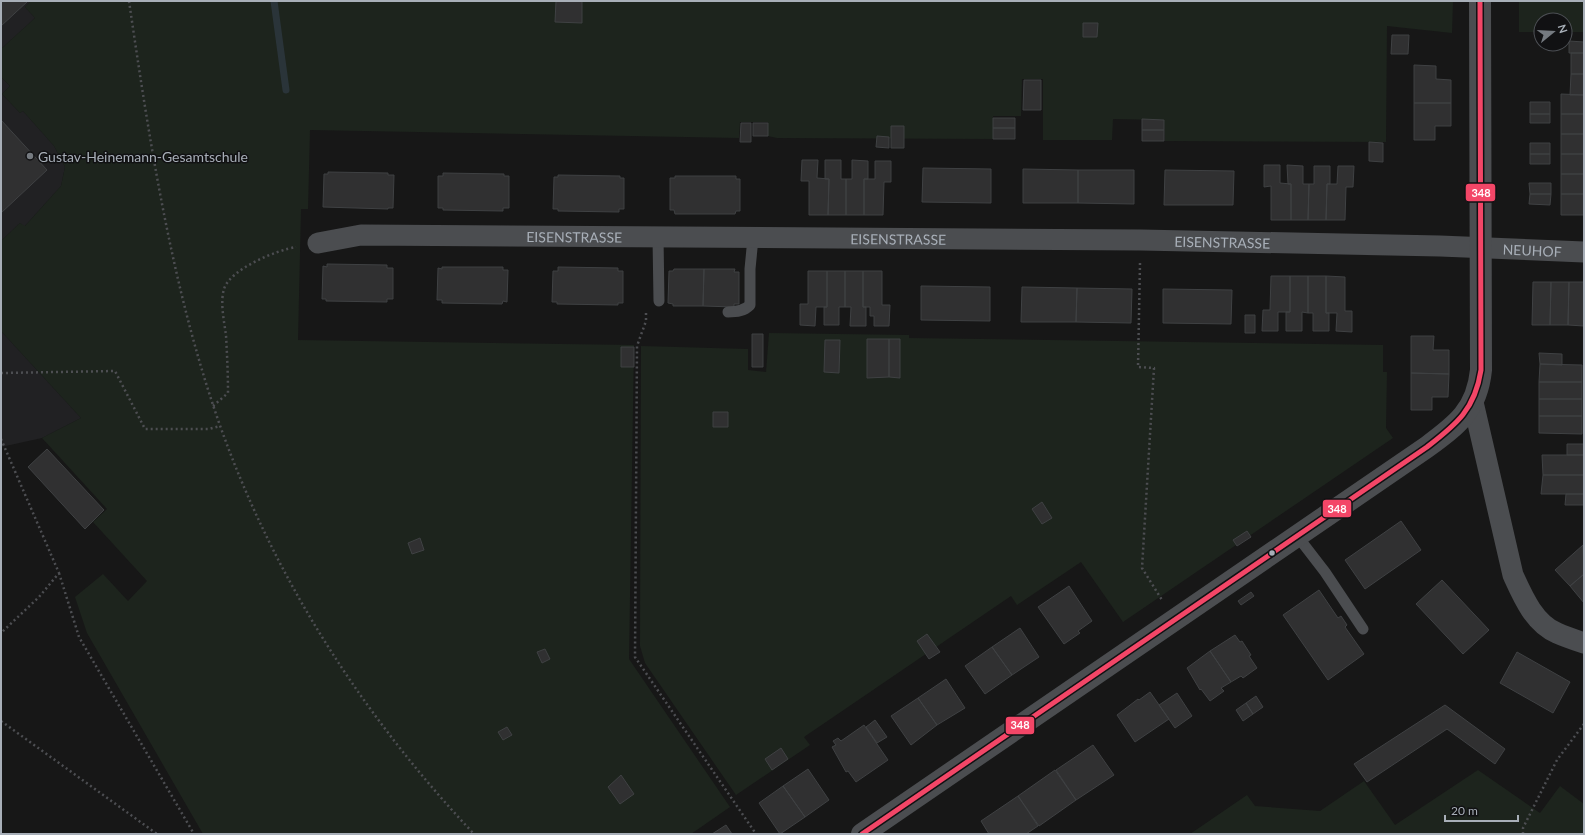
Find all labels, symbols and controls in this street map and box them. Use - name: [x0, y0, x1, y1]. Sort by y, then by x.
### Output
- north arrow: [1533, 12, 1573, 52]
- text: N: [1555, 23, 1570, 35]
- place label: Gustav-Heinemann-Gesamtschule: [38, 148, 248, 165]
- marker: Gustav-Heinemann-Gesamtschule: [25, 151, 35, 161]
- line badge: 348: [1465, 183, 1496, 202]
- text: 348: [1471, 186, 1491, 199]
- street label: EISENSTRASSE: [526, 228, 622, 245]
- street label: EISENSTRASSE: [850, 230, 946, 247]
- street label: EISENSTRASSE: [1174, 232, 1270, 251]
- street label: NEUHOF: [1502, 240, 1562, 260]
- line badge: 348: [1322, 499, 1352, 518]
- text: 348: [1327, 502, 1347, 515]
- unlabelled marker: [1267, 548, 1277, 558]
- line badge: 348: [1005, 716, 1035, 735]
- text: 348: [1010, 718, 1030, 731]
- scale bar: [1445, 797, 1518, 823]
- text: 20 m: [1451, 803, 1478, 818]

